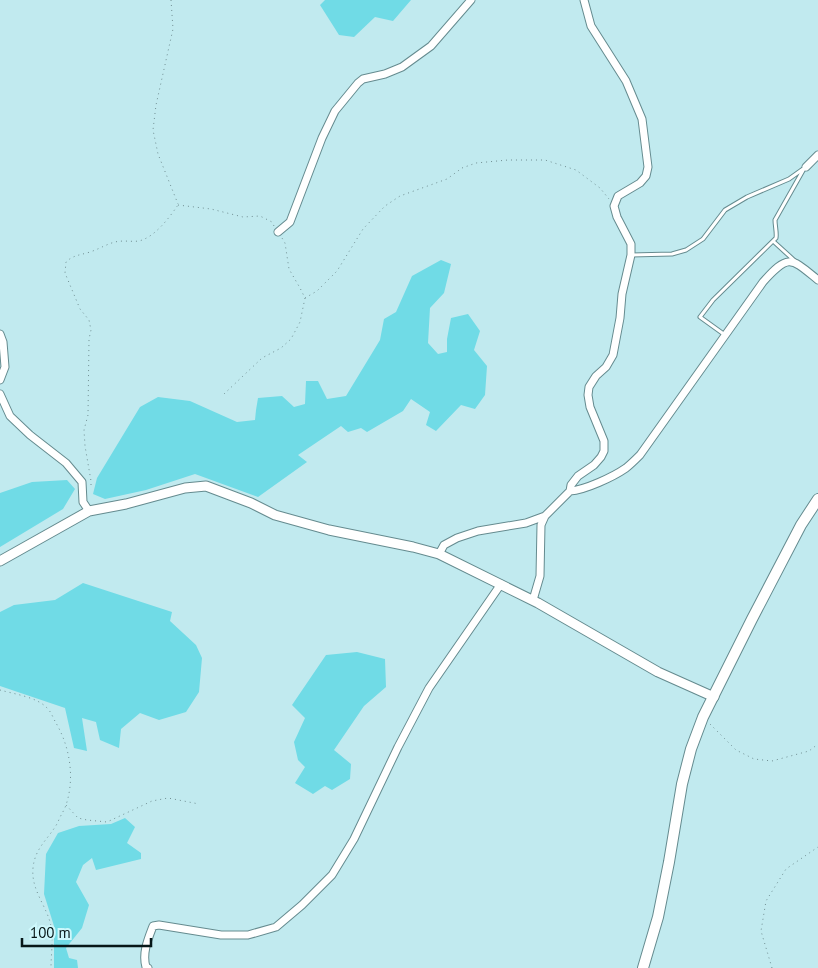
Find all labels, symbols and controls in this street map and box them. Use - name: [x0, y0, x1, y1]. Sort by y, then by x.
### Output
- scale bar: [22, 916, 151, 948]
- text: 100 m: [30, 923, 71, 942]

